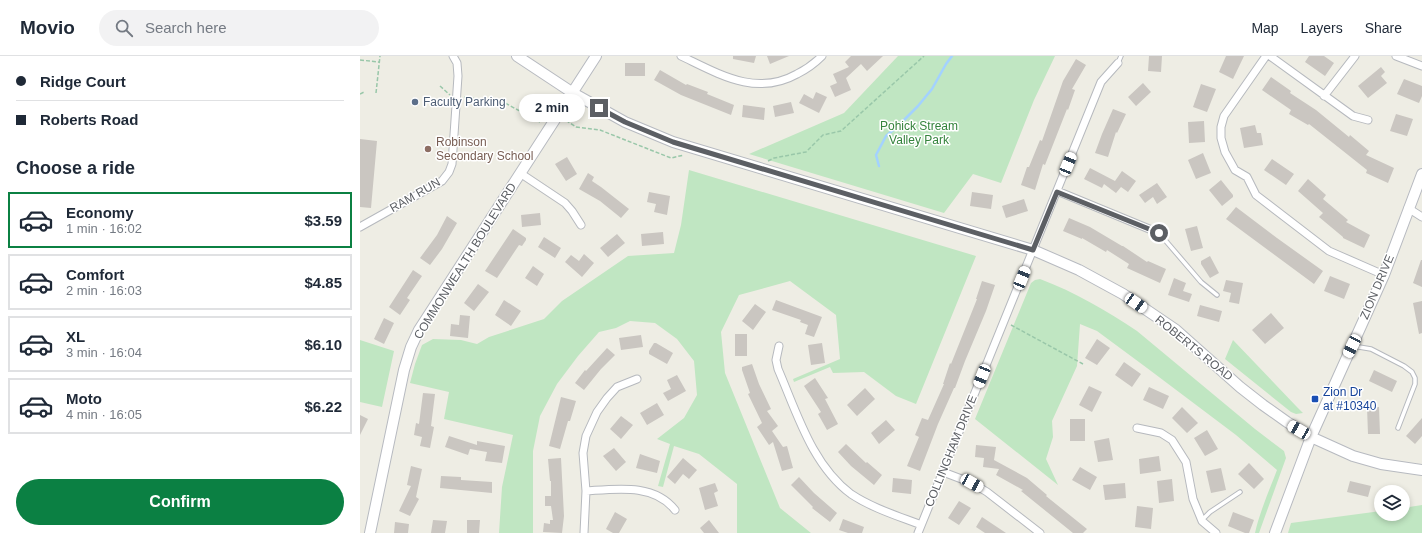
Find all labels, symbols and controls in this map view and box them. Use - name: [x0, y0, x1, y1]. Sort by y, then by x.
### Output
- search box: [99, 10, 379, 46]
- text: Movio: [20, 17, 75, 38]
- icon: search: [113, 17, 135, 39]
- text: Search here: [145, 19, 227, 36]
- text: Map: [1251, 20, 1279, 36]
- text: Layers: [1301, 20, 1343, 36]
- text: Share: [1365, 20, 1402, 36]
- text: Ridge Court: [40, 73, 126, 90]
- callout: 2 min: [519, 94, 585, 122]
- place label: Faculty Parking: [423, 95, 506, 109]
- marker: Faculty Parking: [410, 97, 420, 107]
- route end: [590, 99, 608, 117]
- text: 2 min: [535, 100, 569, 115]
- text: Roberts Road: [40, 111, 138, 128]
- park label: Pohick Stream Valley Park: [880, 119, 958, 147]
- place label: Robinson Secondary School: [436, 135, 533, 163]
- marker: Robinson Secondary School: [423, 144, 433, 154]
- car: [1058, 151, 1078, 177]
- text: Choose a ride: [16, 158, 135, 178]
- street label: RAM RUN: [387, 175, 443, 215]
- street label: COMMONWEALTH BOULEVARD: [411, 180, 519, 342]
- icon: car: [18, 202, 54, 238]
- text: Economy: [66, 204, 134, 221]
- text: $3.59: [304, 212, 342, 229]
- text: 1 min · 16:02: [66, 221, 142, 236]
- route start: [1150, 224, 1168, 242]
- street label: ZION DRIVE: [1357, 253, 1397, 321]
- icon: car: [18, 264, 54, 300]
- car: [1012, 265, 1032, 291]
- text: Comfort: [66, 266, 124, 283]
- text: $4.85: [304, 274, 342, 291]
- text: 2 min · 16:03: [66, 283, 142, 298]
- car: [1123, 291, 1149, 315]
- street label: ROBERTS ROAD: [1152, 312, 1236, 384]
- icon: car: [18, 326, 54, 362]
- text: XL: [66, 328, 85, 345]
- car: [1341, 333, 1363, 359]
- text: $6.10: [304, 336, 342, 353]
- text: 3 min · 16:04: [66, 345, 142, 360]
- car: [972, 363, 992, 389]
- place label: Zion Dr at #10340: [1323, 385, 1377, 413]
- icon: car: [18, 388, 54, 424]
- text: Moto: [66, 390, 102, 407]
- street label: COLLINGHAM DRIVE: [922, 393, 980, 509]
- marker: Zion Dr at #10340: [1310, 394, 1320, 404]
- text: $6.22: [304, 398, 342, 415]
- text: 4 min · 16:05: [66, 407, 142, 422]
- car: [1286, 419, 1312, 441]
- car: [959, 472, 985, 494]
- button: Confirm: [16, 479, 344, 525]
- map controls: [1374, 485, 1410, 521]
- button: layers: [1374, 485, 1410, 521]

